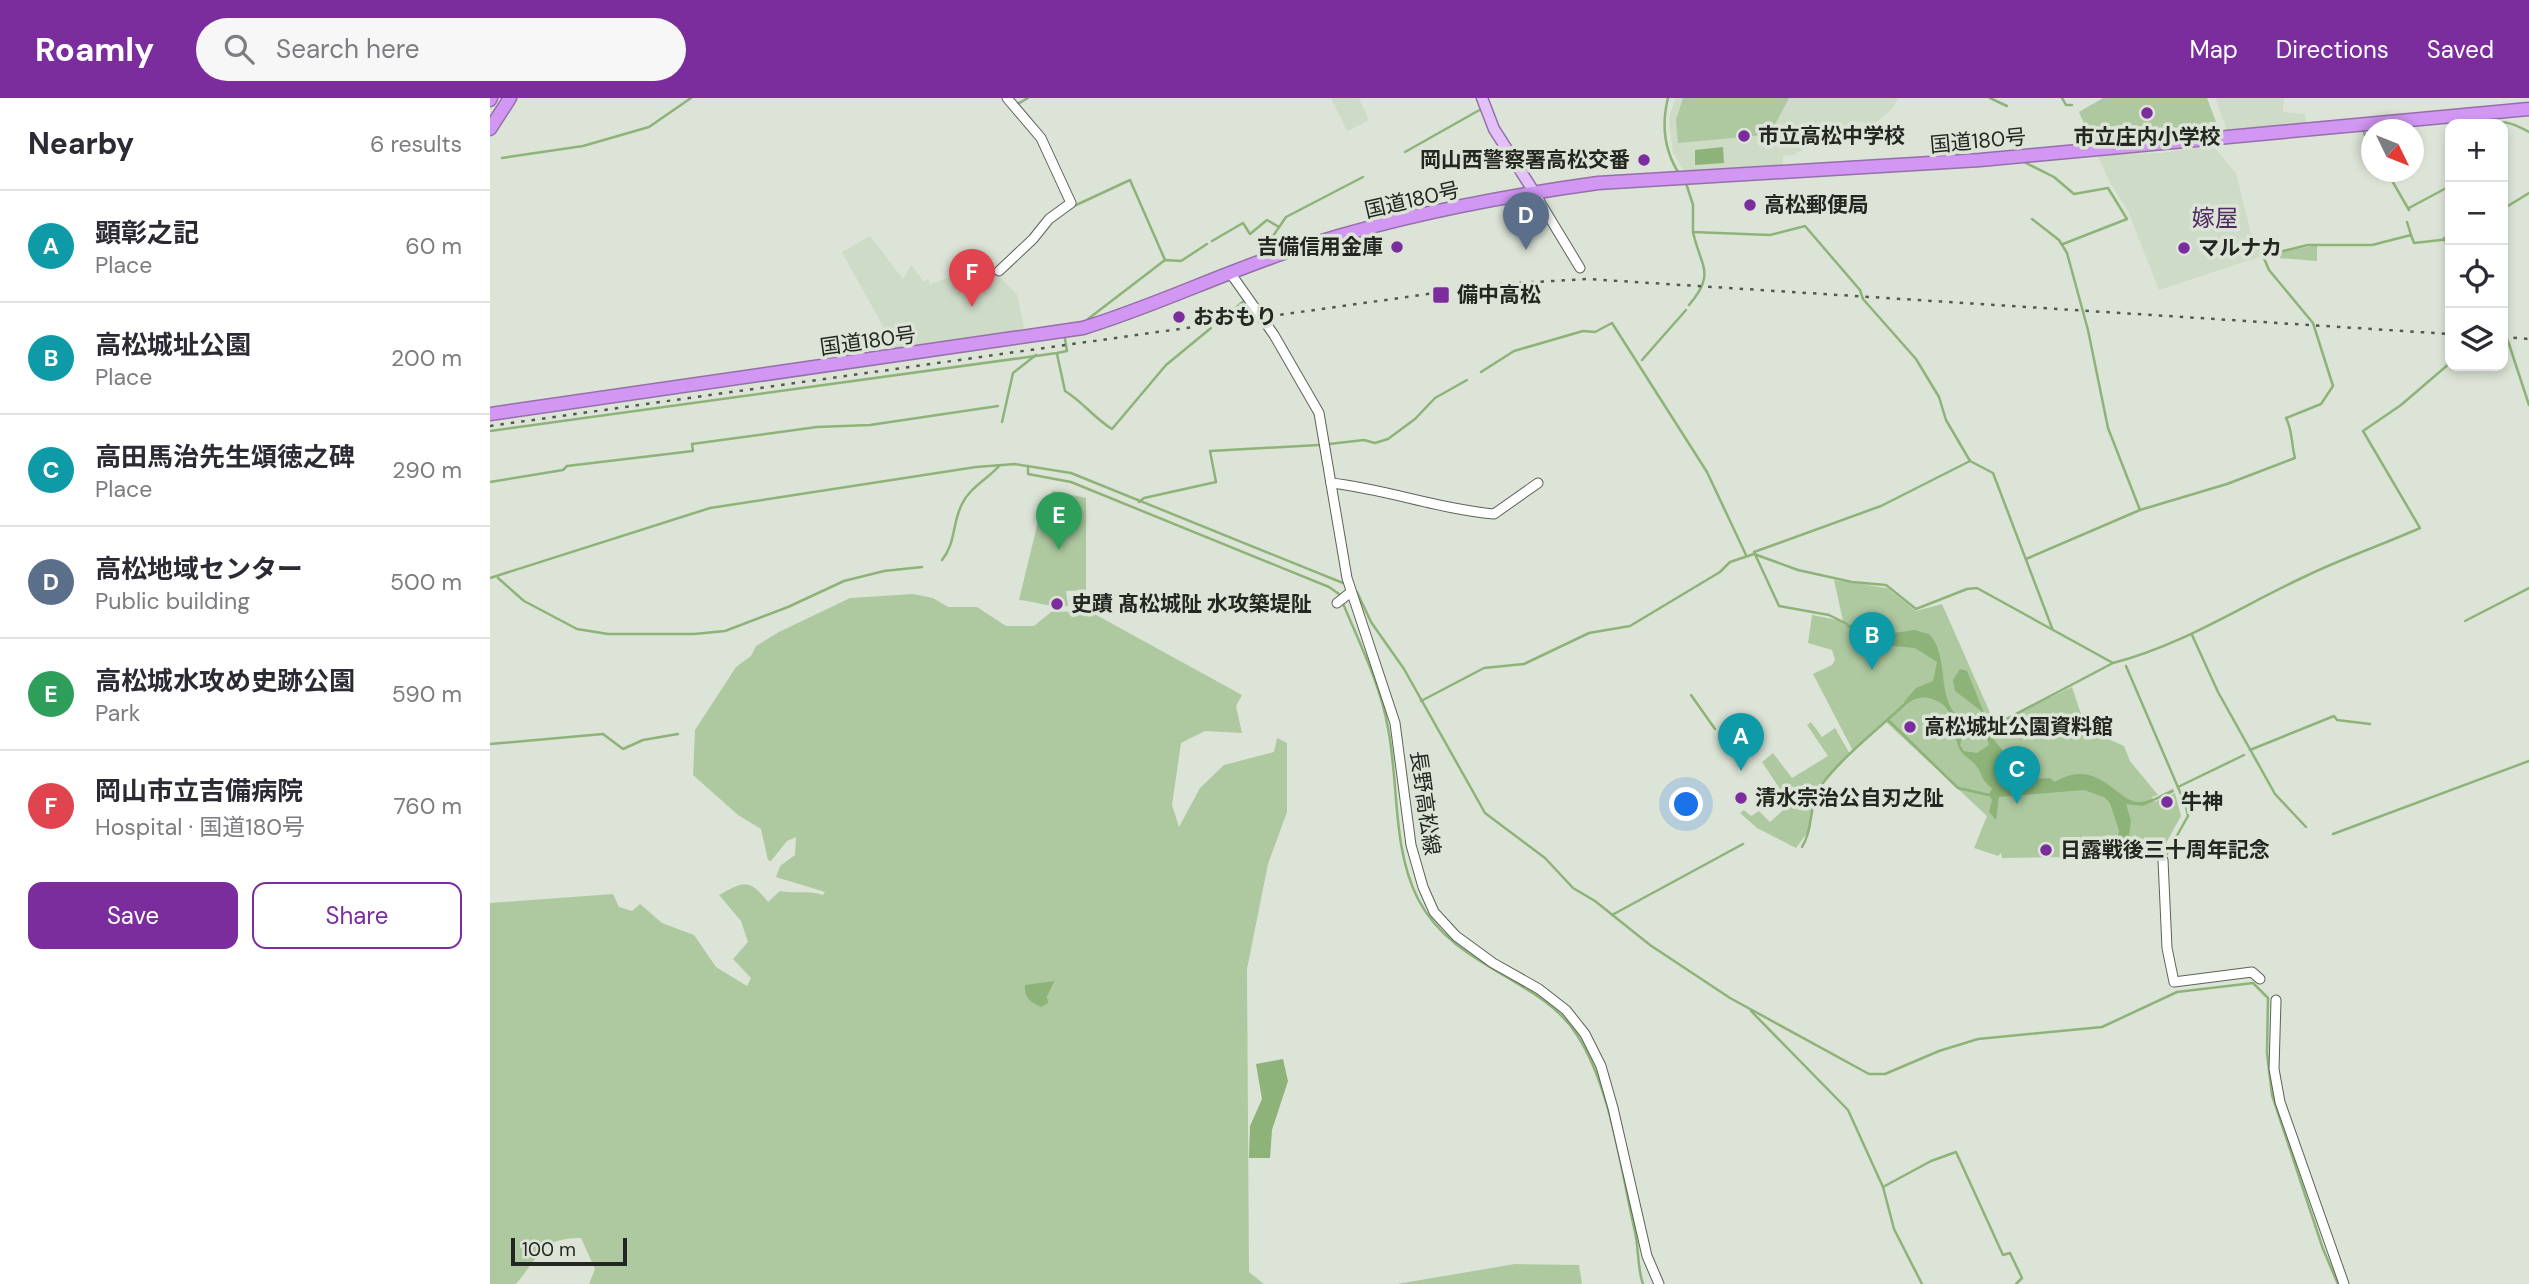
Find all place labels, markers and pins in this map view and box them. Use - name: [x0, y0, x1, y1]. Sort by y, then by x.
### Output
- marker: 市立庄内小学校: [2139, 105, 2155, 121]
- place label: 市立高松中学校: [1758, 122, 1905, 150]
- place label: 市立庄内小学校: [2074, 123, 2221, 151]
- marker: 市立高松中学校: [1736, 128, 1752, 144]
- place label: 岡山西警察署高松交番: [1420, 146, 1630, 174]
- marker: 岡山西警察署高松交番: [1636, 152, 1652, 168]
- place label: 高松郵便局: [1764, 191, 1869, 219]
- pin: D: [1503, 192, 1549, 250]
- marker: 高松郵便局: [1742, 197, 1758, 213]
- place label: 吉備信用金庫: [1257, 233, 1383, 261]
- place label: マルナカ: [2198, 234, 2282, 262]
- marker: 吉備信用金庫: [1389, 239, 1405, 255]
- marker: マルナカ: [2176, 240, 2192, 256]
- pin: F: [949, 249, 995, 307]
- place label: 備中高松: [1457, 281, 1541, 309]
- marker: 備中高松: [1431, 285, 1451, 305]
- place label: おおもり: [1193, 303, 1277, 331]
- marker: おおもり: [1171, 309, 1187, 325]
- pin: E: [1036, 492, 1082, 550]
- place label: 史蹟 髙松城阯 水攻築堤阯: [1071, 590, 1312, 618]
- marker: 史蹟 髙松城阯 水攻築堤阯: [1049, 596, 1065, 612]
- pin: B: [1849, 612, 1895, 670]
- pin: A: [1718, 713, 1764, 771]
- place label: 高松城址公園資料館: [1924, 713, 2113, 741]
- marker: 高松城址公園資料館: [1902, 719, 1918, 735]
- pin: C: [1994, 746, 2040, 804]
- place label: 清水宗治公自刃之阯: [1755, 784, 1944, 812]
- place label: 牛神: [2181, 788, 2223, 816]
- marker: 清水宗治公自刃之阯: [1733, 790, 1749, 806]
- marker: 牛神: [2159, 794, 2175, 810]
- place label: 日露戦後三十周年記念: [2060, 836, 2270, 864]
- marker: 日露戦後三十周年記念: [2038, 842, 2054, 858]

